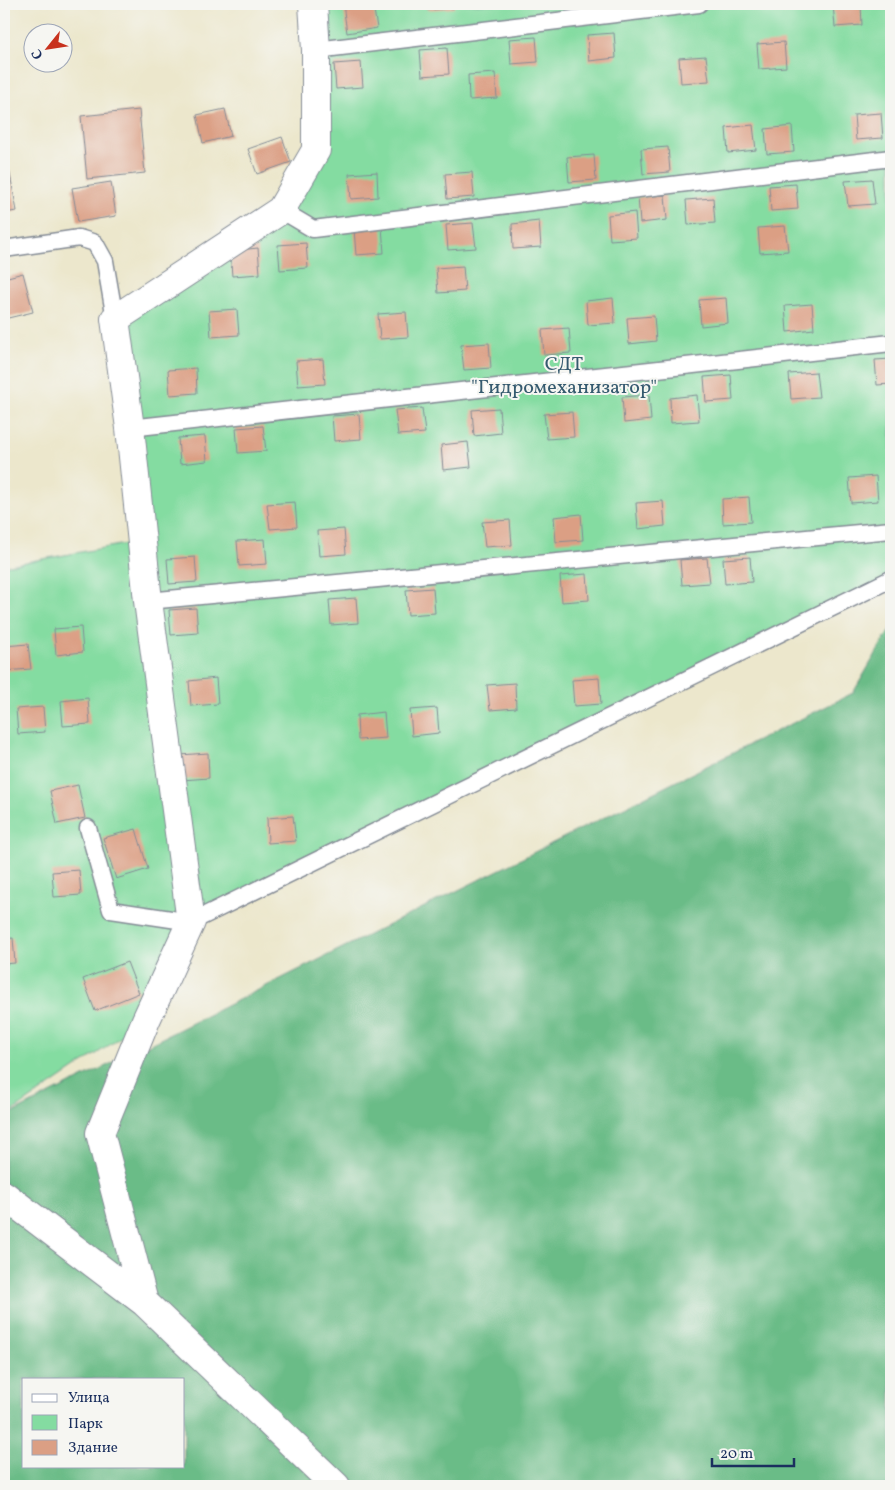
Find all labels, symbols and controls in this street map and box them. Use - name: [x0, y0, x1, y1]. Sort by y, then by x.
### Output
- north arrow: [22, 22, 72, 72]
- text: С: [28, 45, 49, 62]
- park label: СДТ "Гидромеханизатор": [471, 351, 657, 402]
- legend: [22, 1378, 185, 1468]
- text: Улица: [68, 1388, 110, 1409]
- text: Парк: [68, 1414, 103, 1435]
- scale bar: [712, 1435, 795, 1467]
- text: Здание: [68, 1438, 118, 1459]
- text: 20 m: [720, 1444, 753, 1465]

